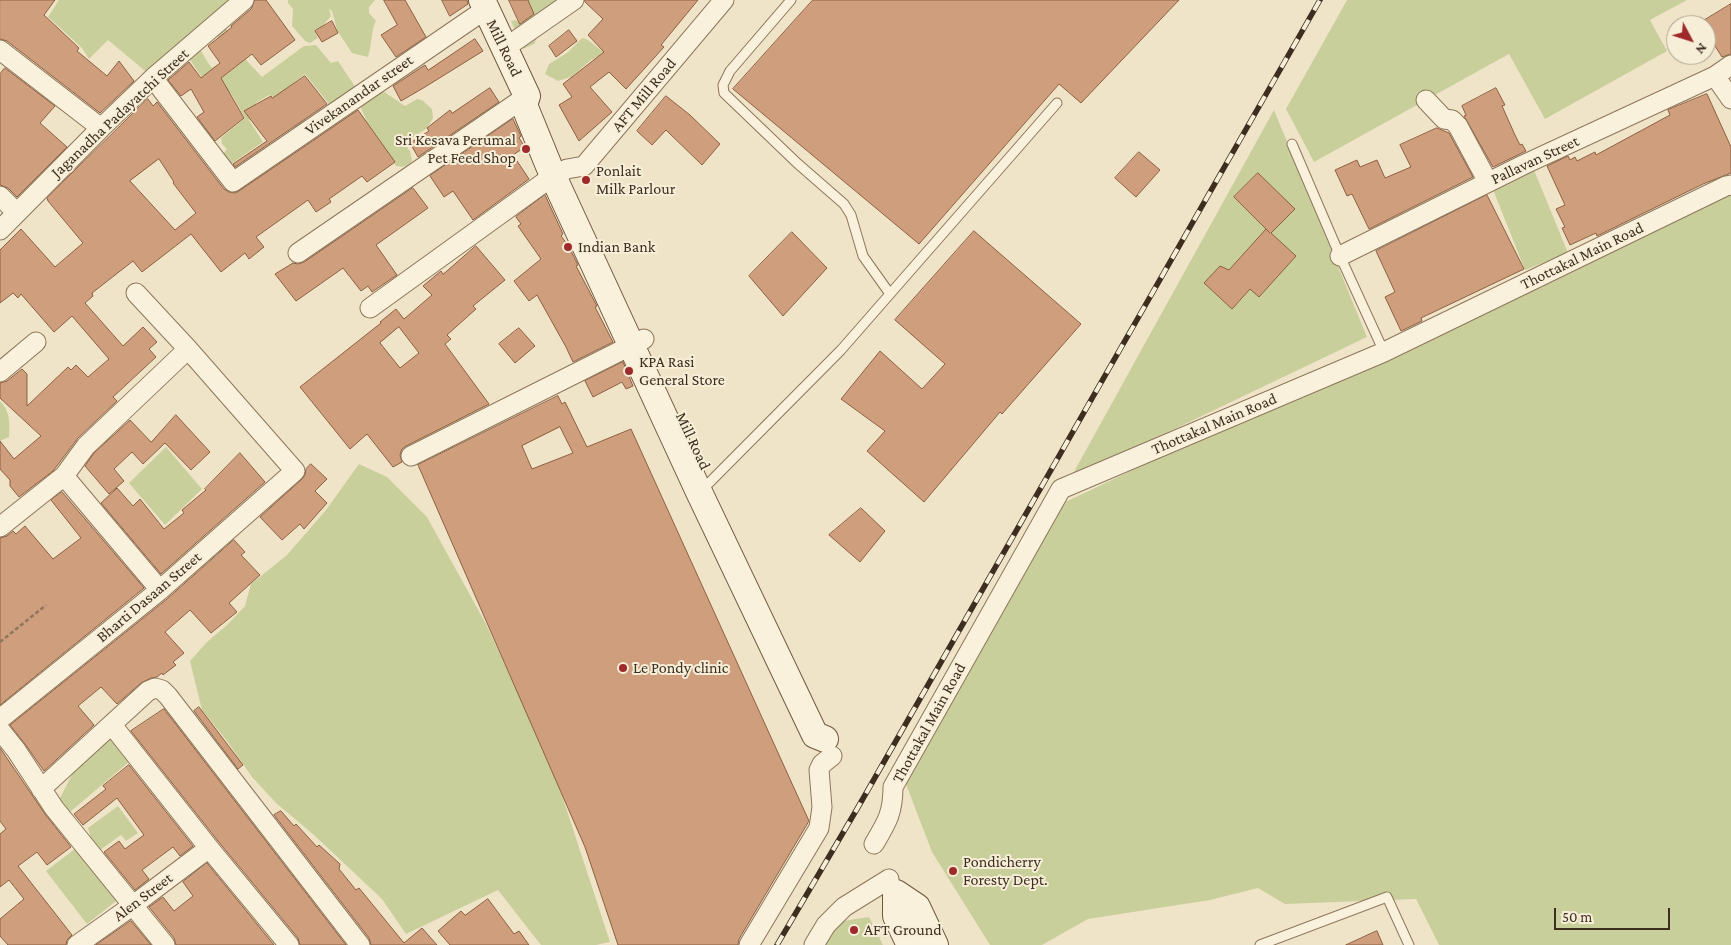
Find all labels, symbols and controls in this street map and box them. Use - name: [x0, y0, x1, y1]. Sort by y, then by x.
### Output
- north arrow: [1666, 15, 1716, 65]
- street label: Mill Road: [482, 16, 526, 80]
- text: N: [1693, 40, 1711, 58]
- street label: Jaganadha Padayatchi Street: [47, 44, 193, 182]
- street label: Vivekanandar street: [301, 51, 417, 139]
- street label: AFT Mill Road: [608, 54, 680, 136]
- place label: Sri Kesava Perumal Pet Feed Shop: [395, 130, 516, 168]
- street label: Pallavan Street: [1488, 131, 1582, 189]
- marker: Sri Kesava Perumal Pet Feed Shop: [520, 143, 532, 155]
- place label: Ponlait Milk Parlour: [596, 161, 675, 199]
- marker: Ponlait Milk Parlour: [580, 174, 592, 186]
- street label: Thottakal Main Road: [1517, 218, 1647, 294]
- place label: Indian Bank: [578, 237, 655, 257]
- marker: Indian Bank: [562, 241, 574, 253]
- place label: KPA Rasi General Store: [639, 352, 725, 390]
- marker: KPA Rasi General Store: [623, 365, 635, 377]
- street label: Thottakal Main Road: [1148, 389, 1280, 459]
- street label: Mill Road: [671, 409, 715, 473]
- street label: Bharti Dasaan Street: [93, 547, 205, 647]
- place label: Le Pondy clinic: [633, 658, 728, 678]
- street label: Thottakal Main Road: [888, 660, 970, 786]
- marker: Le Pondy clinic: [617, 662, 629, 674]
- place label: Pondicherry Foresty Dept.: [963, 852, 1048, 890]
- marker: Pondicherry Foresty Dept.: [947, 865, 959, 877]
- street label: Alen Street: [110, 868, 176, 926]
- scale bar: [1556, 898, 1672, 930]
- text: 50 m: [1562, 909, 1592, 925]
- place label: AFT Ground: [864, 920, 942, 940]
- marker: AFT Ground: [848, 924, 860, 936]

